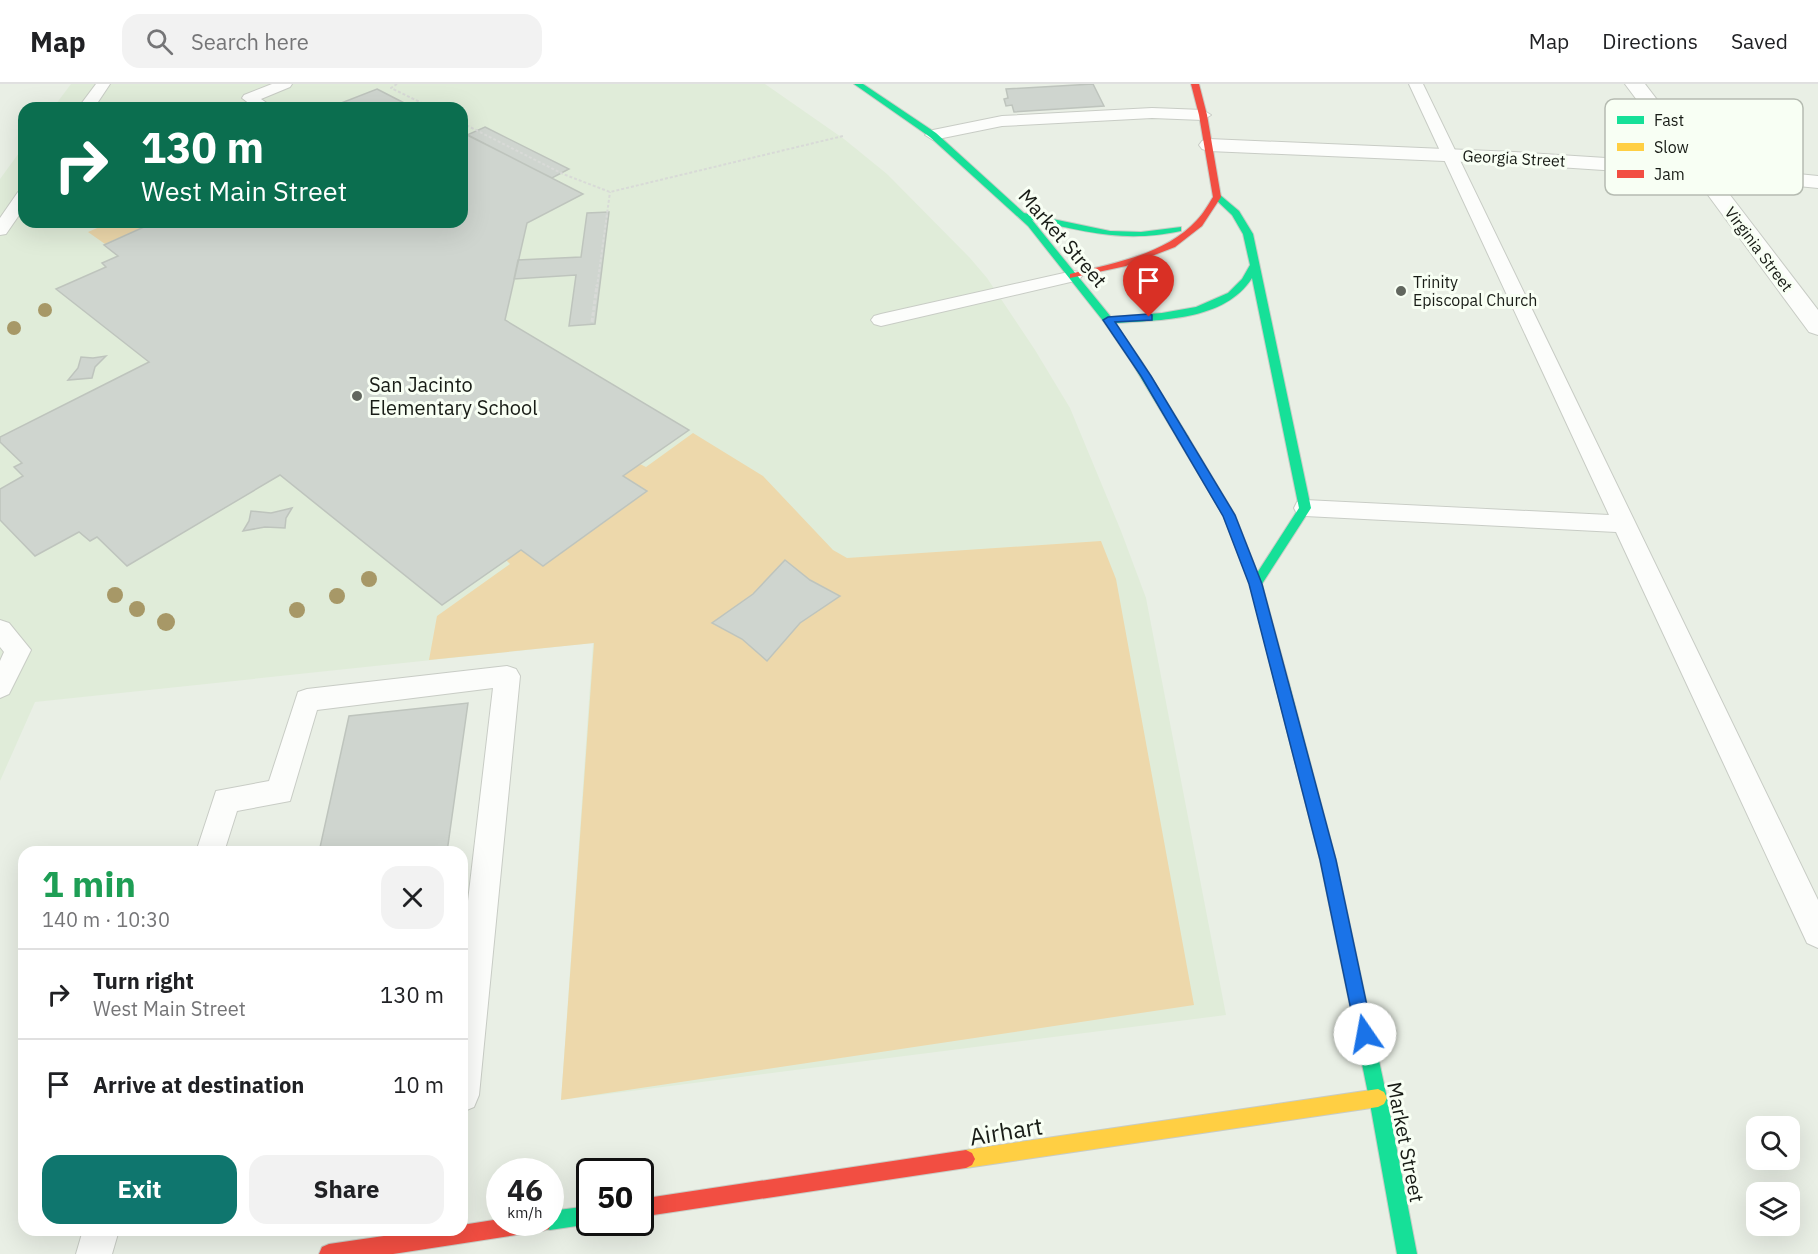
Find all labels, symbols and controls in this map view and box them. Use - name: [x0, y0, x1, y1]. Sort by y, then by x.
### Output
- search box: [122, 14, 542, 68]
- text: Map: [30, 23, 86, 60]
- icon: search: [143, 25, 176, 58]
- text: Search here: [191, 27, 309, 56]
- text: Map: [1529, 27, 1569, 55]
- text: Directions: [1602, 27, 1698, 55]
- text: Saved: [1731, 27, 1788, 55]
- legend: [1605, 99, 1803, 195]
- text: Fast: [1654, 110, 1684, 130]
- text: 130 m: [141, 120, 264, 175]
- icon: right: [42, 126, 120, 204]
- text: Slow: [1654, 137, 1689, 157]
- street label: Georgia Street: [1462, 145, 1566, 171]
- text: Jam: [1654, 164, 1685, 184]
- text: West Main Street: [141, 173, 347, 208]
- street label: Market Street: [1013, 183, 1113, 293]
- street label: Virginia Street: [1721, 203, 1797, 295]
- pin: [1123, 255, 1174, 317]
- icon: arrive: [1132, 264, 1165, 297]
- place label: Trinity Episcopal Church: [1413, 272, 1537, 310]
- marker: Trinity Episcopal Church: [1394, 284, 1408, 298]
- place label: San Jacinto Elementary School: [369, 371, 538, 421]
- marker: San Jacinto Elementary School: [350, 389, 364, 403]
- text: 1 min: [42, 860, 136, 907]
- button: close: [381, 866, 444, 929]
- text: 140 m · 10:30: [42, 906, 170, 933]
- text: Turn right: [93, 966, 194, 995]
- icon: right: [42, 978, 75, 1011]
- text: 130 m: [380, 980, 444, 1009]
- text: West Main Street: [93, 995, 246, 1022]
- position arrow: [1333, 1002, 1397, 1066]
- icon: arrive: [42, 1068, 75, 1101]
- text: Arrive at destination: [93, 1070, 304, 1099]
- text: 10 m: [393, 1070, 444, 1099]
- street label: Market Street: [1381, 1080, 1431, 1204]
- street label: Airhart: [967, 1109, 1045, 1153]
- map controls: [1746, 1116, 1800, 1236]
- button: search: [1746, 1116, 1800, 1170]
- button: Exit: [42, 1155, 237, 1224]
- button: Share: [249, 1155, 444, 1224]
- speed limit sign: 50: [576, 1158, 654, 1236]
- text: 46: [507, 1170, 543, 1209]
- button: layers: [1746, 1182, 1800, 1236]
- text: km/h: [507, 1203, 543, 1222]

